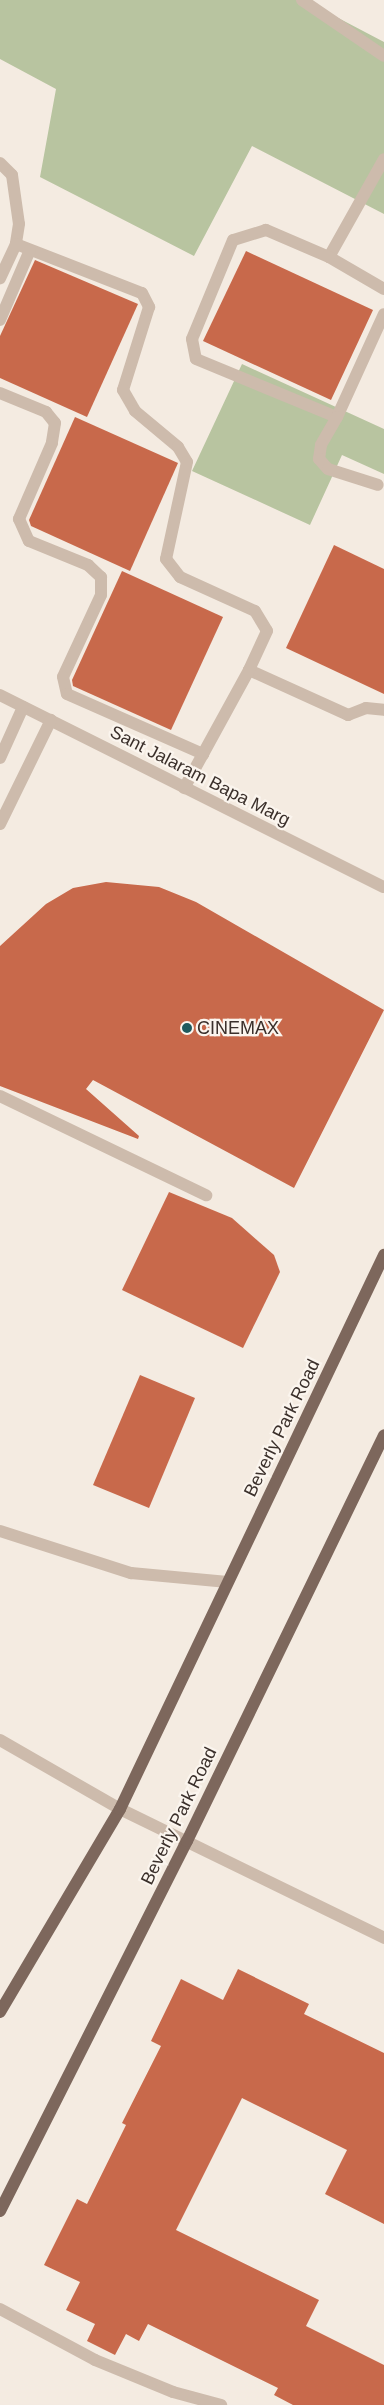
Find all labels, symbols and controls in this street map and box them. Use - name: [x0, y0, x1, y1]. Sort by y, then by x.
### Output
- street label: Sant Jalaram Bapa Marg: [106, 721, 294, 831]
- place label: CINEMAX: [197, 1017, 279, 1039]
- marker: CINEMAX: [181, 1022, 193, 1034]
- street label: Beverly Park Road: [239, 1356, 325, 1500]
- street label: Beverly Park Road: [136, 1744, 222, 1888]

